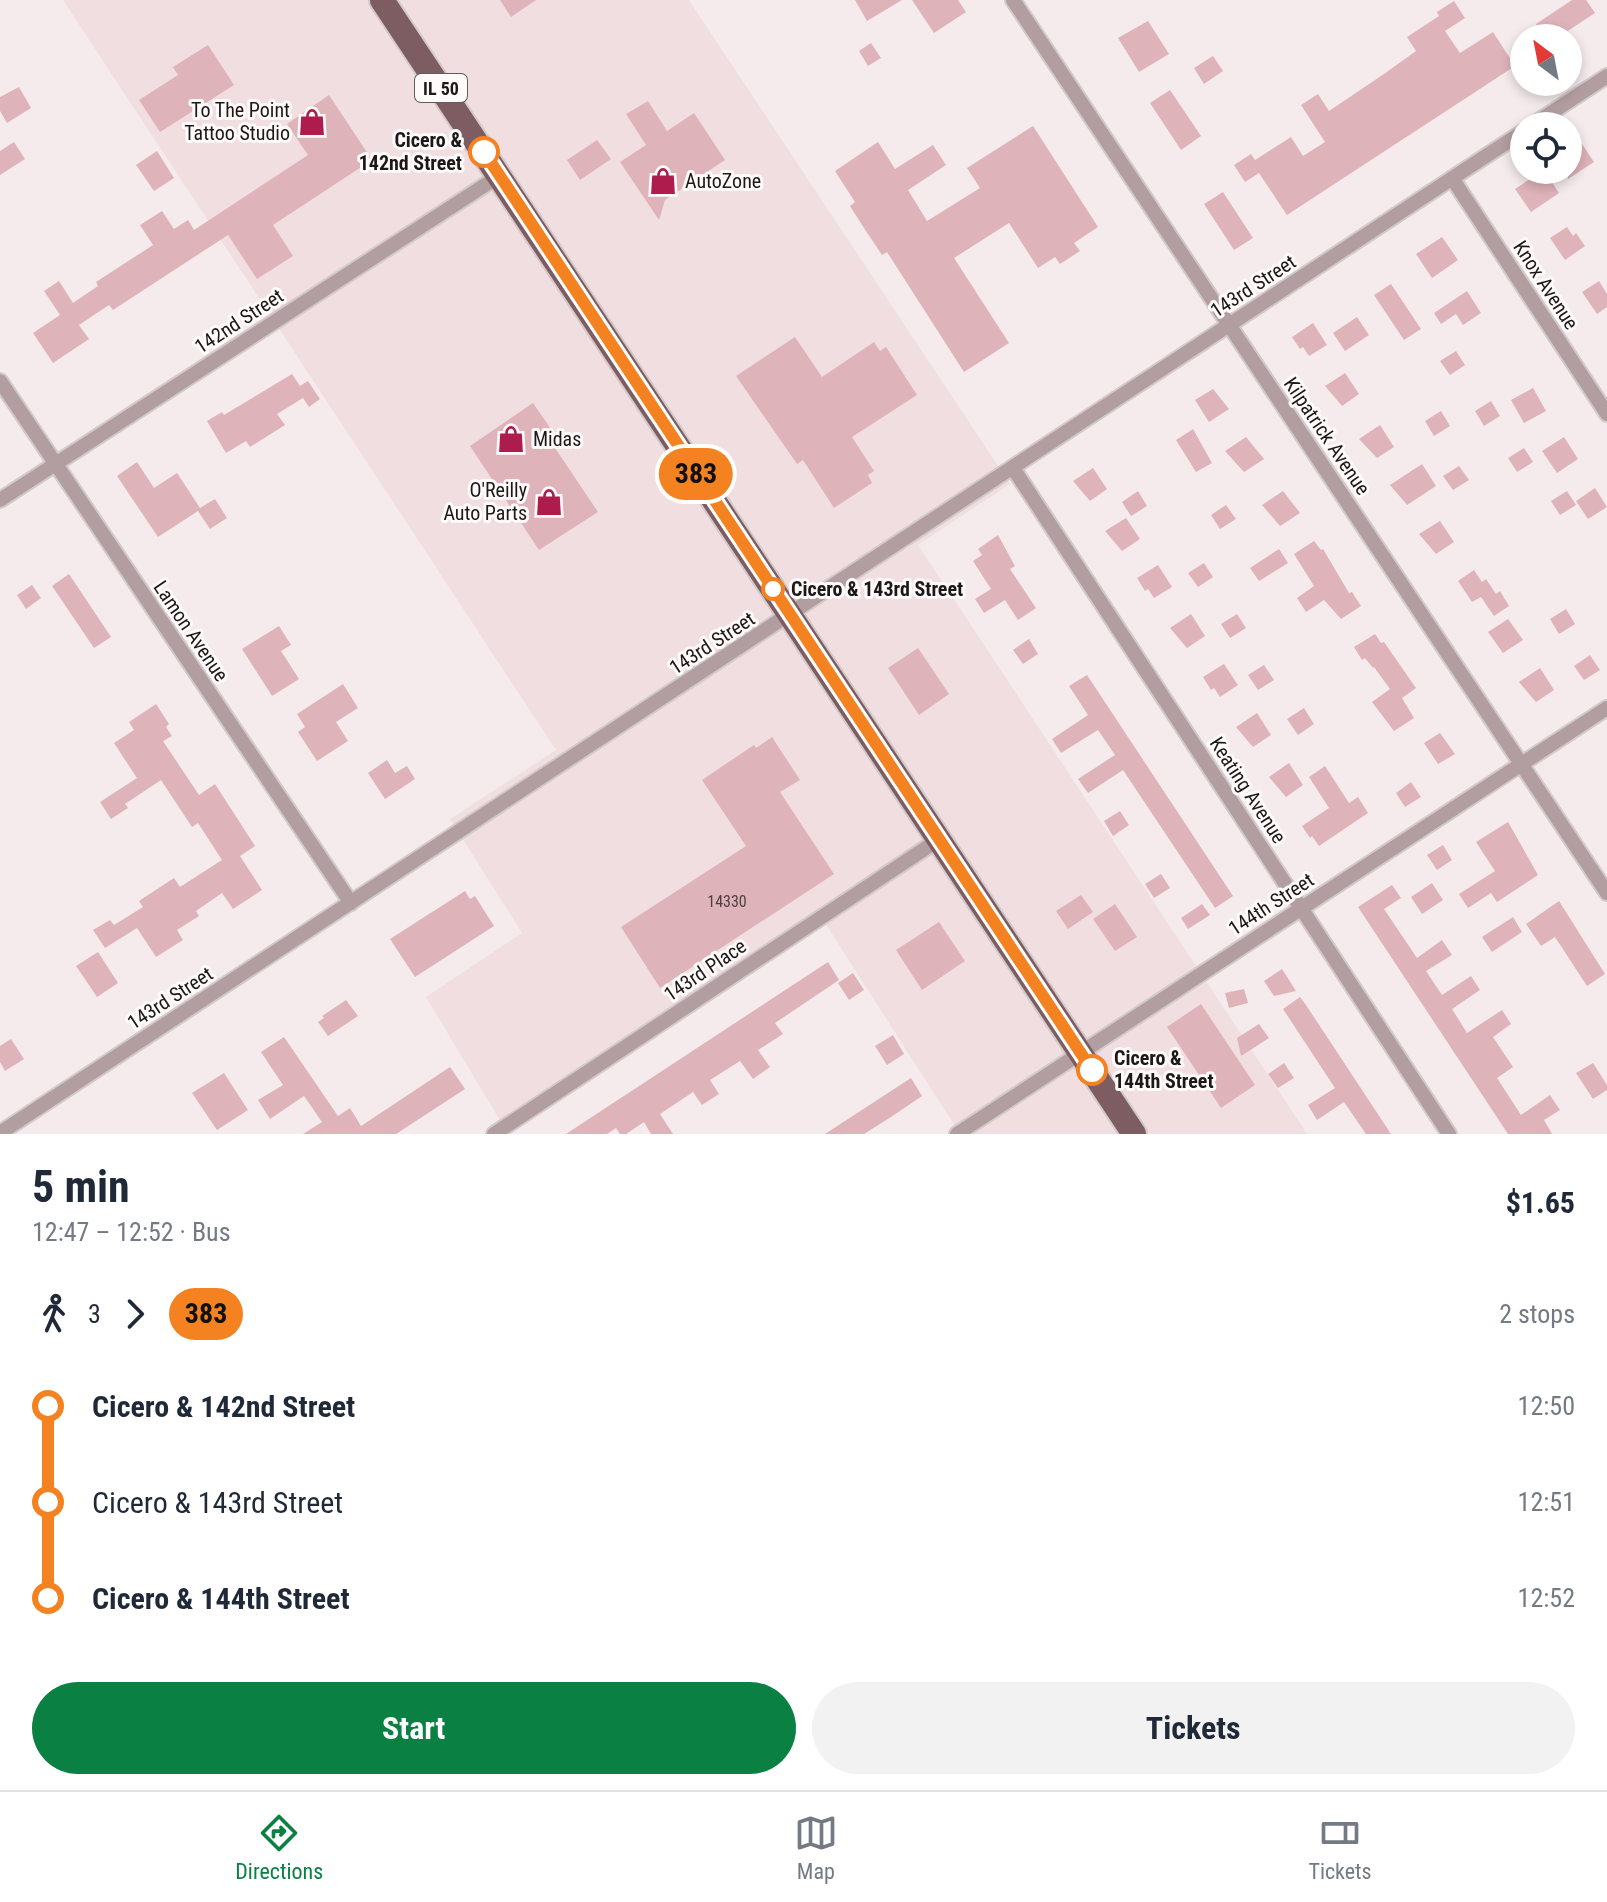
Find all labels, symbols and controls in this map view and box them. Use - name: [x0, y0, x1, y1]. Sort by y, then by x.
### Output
- north arrow: [1510, 24, 1582, 96]
- map controls: [1510, 24, 1582, 184]
- road number: IL 50: [415, 74, 467, 102]
- place label: To The Point Tattoo Studio: [184, 98, 290, 145]
- shop icon: To The Point Tattoo Studio: [297, 107, 327, 137]
- button: locate: [1510, 112, 1582, 184]
- place label: Cicero & 142nd Street: [359, 128, 462, 175]
- marker: Cicero & 142nd Street: [469, 137, 499, 167]
- shop icon: AutoZone: [648, 166, 678, 196]
- place label: AutoZone: [685, 169, 761, 193]
- street label: Knox Avenue: [1508, 236, 1584, 334]
- street label: 143rd Street: [1206, 250, 1300, 322]
- street label: 142nd Street: [190, 283, 288, 358]
- street label: Kilpatrick Avenue: [1279, 373, 1375, 499]
- shop icon: Midas: [496, 424, 526, 454]
- place label: Midas: [533, 427, 581, 451]
- line badge: 383: [650, 448, 742, 500]
- text: 383: [675, 457, 717, 490]
- place label: O'Reilly Auto Parts: [443, 478, 527, 525]
- shop icon: O'Reilly Auto Parts: [534, 487, 564, 517]
- street label: Lamon Avenue: [149, 576, 233, 686]
- place label: Cicero & 143rd Street: [791, 577, 963, 601]
- marker: Cicero & 143rd Street: [762, 578, 784, 600]
- street label: 143rd Street: [665, 607, 759, 679]
- street label: Keating Avenue: [1205, 732, 1291, 848]
- street label: 144th Street: [1224, 868, 1318, 940]
- house number: 14330: [707, 892, 747, 911]
- street label: 143rd Place: [659, 934, 751, 1006]
- street label: 143rd Street: [123, 962, 217, 1034]
- place label: Cicero & 144th Street: [1114, 1046, 1214, 1093]
- marker: Cicero & 144th Street: [1077, 1055, 1107, 1085]
- text: 5 min: [32, 1161, 130, 1213]
- text: $1.65: [1506, 1185, 1575, 1220]
- text: 12:47 – 12:52 · Bus: [32, 1217, 231, 1247]
- icon: walk: [32, 1292, 76, 1336]
- icon: forward: [113, 1292, 157, 1336]
- text: 383: [185, 1297, 227, 1330]
- text: 3: [88, 1299, 101, 1329]
- text: 2 stops: [1499, 1299, 1575, 1329]
- text: Cicero & 142nd Street: [92, 1389, 355, 1424]
- text: 12:50: [1518, 1391, 1575, 1421]
- text: Cicero & 143rd Street: [92, 1485, 343, 1520]
- text: 12:51: [1518, 1487, 1575, 1517]
- text: Cicero & 144th Street: [92, 1581, 350, 1616]
- text: 12:52: [1518, 1583, 1575, 1613]
- button: Start: [32, 1682, 796, 1774]
- button: Tickets: [812, 1682, 1575, 1774]
- tab: Directions: [235, 1811, 323, 1884]
- tab: Map: [794, 1811, 838, 1884]
- tab: Tickets: [1308, 1811, 1372, 1884]

